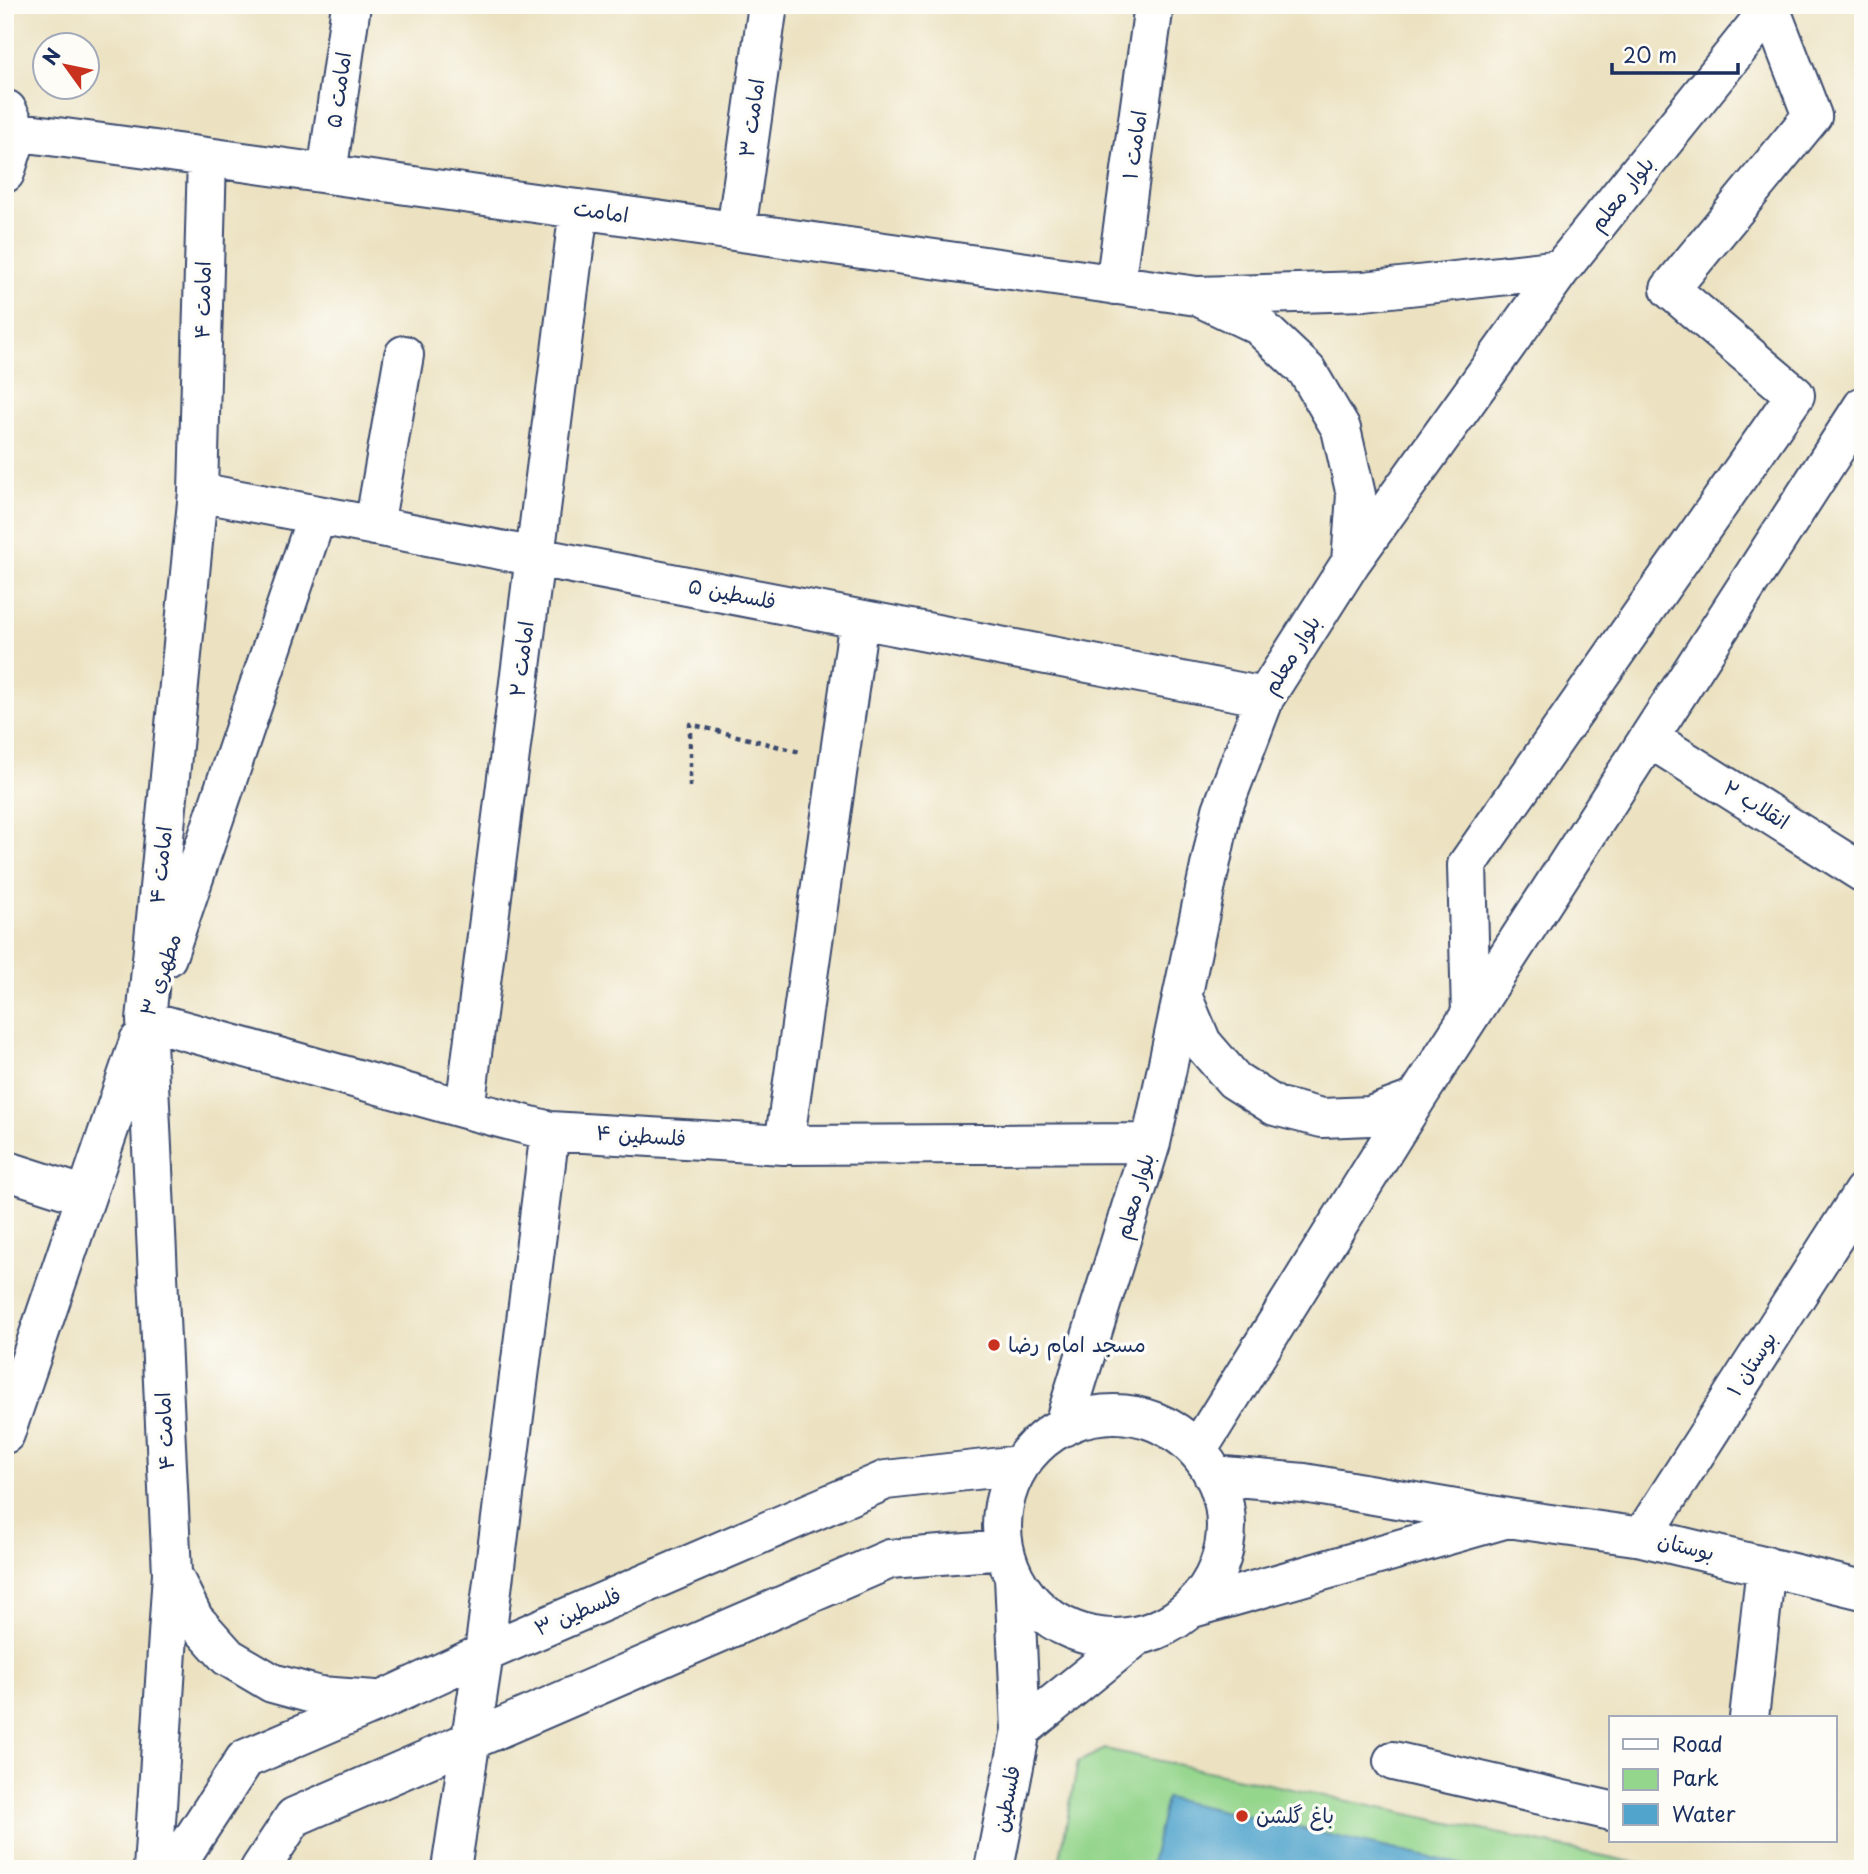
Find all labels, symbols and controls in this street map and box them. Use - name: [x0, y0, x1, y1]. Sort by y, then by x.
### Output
- north arrow: [32, 32, 102, 102]
- scale bar: [1612, 32, 1738, 76]
- text: 20 m: [1623, 38, 1677, 70]
- text: N: [35, 42, 67, 70]
- street label: امامت ۵: [316, 49, 358, 130]
- street label: امامت ۳: [729, 76, 771, 159]
- street label: امامت ۱: [1112, 108, 1154, 182]
- street label: بلوار معلم: [1580, 148, 1662, 238]
- street label: امامت: [572, 190, 631, 230]
- street label: امامت ۴: [184, 261, 218, 339]
- street label: فلسطین ۵: [686, 568, 779, 616]
- street label: بلوار معلم: [1253, 608, 1329, 701]
- street label: امامت ۲: [499, 619, 541, 699]
- street label: انقلاب ۲: [1718, 770, 1796, 836]
- street label: امامت ۴: [139, 824, 179, 905]
- street label: مطهری ۳: [130, 929, 188, 1020]
- street label: فلسطین ۴: [595, 1115, 687, 1153]
- street label: بلوار معلم: [1105, 1148, 1163, 1243]
- street label: بوستان ۱: [1717, 1324, 1783, 1402]
- place label: مسجد امام رضا: [1008, 1327, 1146, 1361]
- marker: مسجد امام رضا: [986, 1337, 1002, 1353]
- street label: امامت ۴: [145, 1391, 181, 1471]
- street label: بوستان: [1655, 1523, 1718, 1568]
- street label: فلسطین ۳: [529, 1578, 626, 1643]
- legend: [1609, 1716, 1836, 1842]
- text: Road: [1672, 1727, 1723, 1759]
- text: Park: [1672, 1761, 1719, 1793]
- street label: فلسطین: [983, 1762, 1027, 1835]
- text: Water: [1672, 1797, 1736, 1829]
- place label: باغ گلشن: [1256, 1798, 1334, 1831]
- marker: باغ گلشن: [1234, 1808, 1250, 1824]

